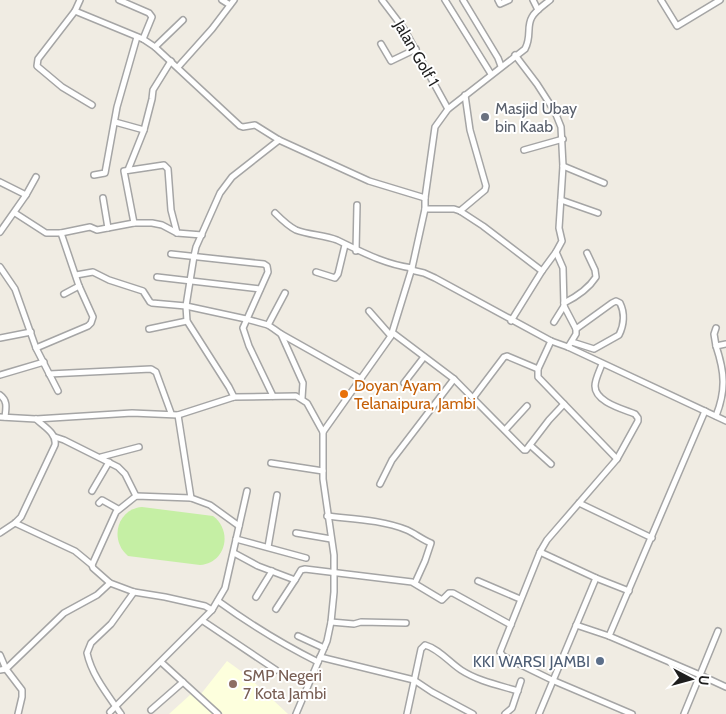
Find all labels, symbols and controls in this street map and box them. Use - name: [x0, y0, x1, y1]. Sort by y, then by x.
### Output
- street label: Jalan Golf 1: [390, 16, 443, 90]
- place label: Masjid Ubay bin Kaab: [495, 99, 577, 136]
- marker: Masjid Ubay bin Kaab: [479, 111, 491, 123]
- place label: Doyan Ayam Telanaipura, Jambi: [354, 376, 476, 413]
- marker: Doyan Ayam Telanaipura, Jambi: [338, 388, 350, 400]
- place label: KKI WARSI JAMBI: [473, 652, 590, 671]
- north arrow: [666, 654, 716, 704]
- marker: KKI WARSI JAMBI: [594, 655, 606, 667]
- place label: SMP Negeri 7 Kota Jambi: [243, 666, 326, 703]
- text: U: [694, 674, 713, 686]
- marker: SMP Negeri 7 Kota Jambi: [227, 678, 239, 690]

